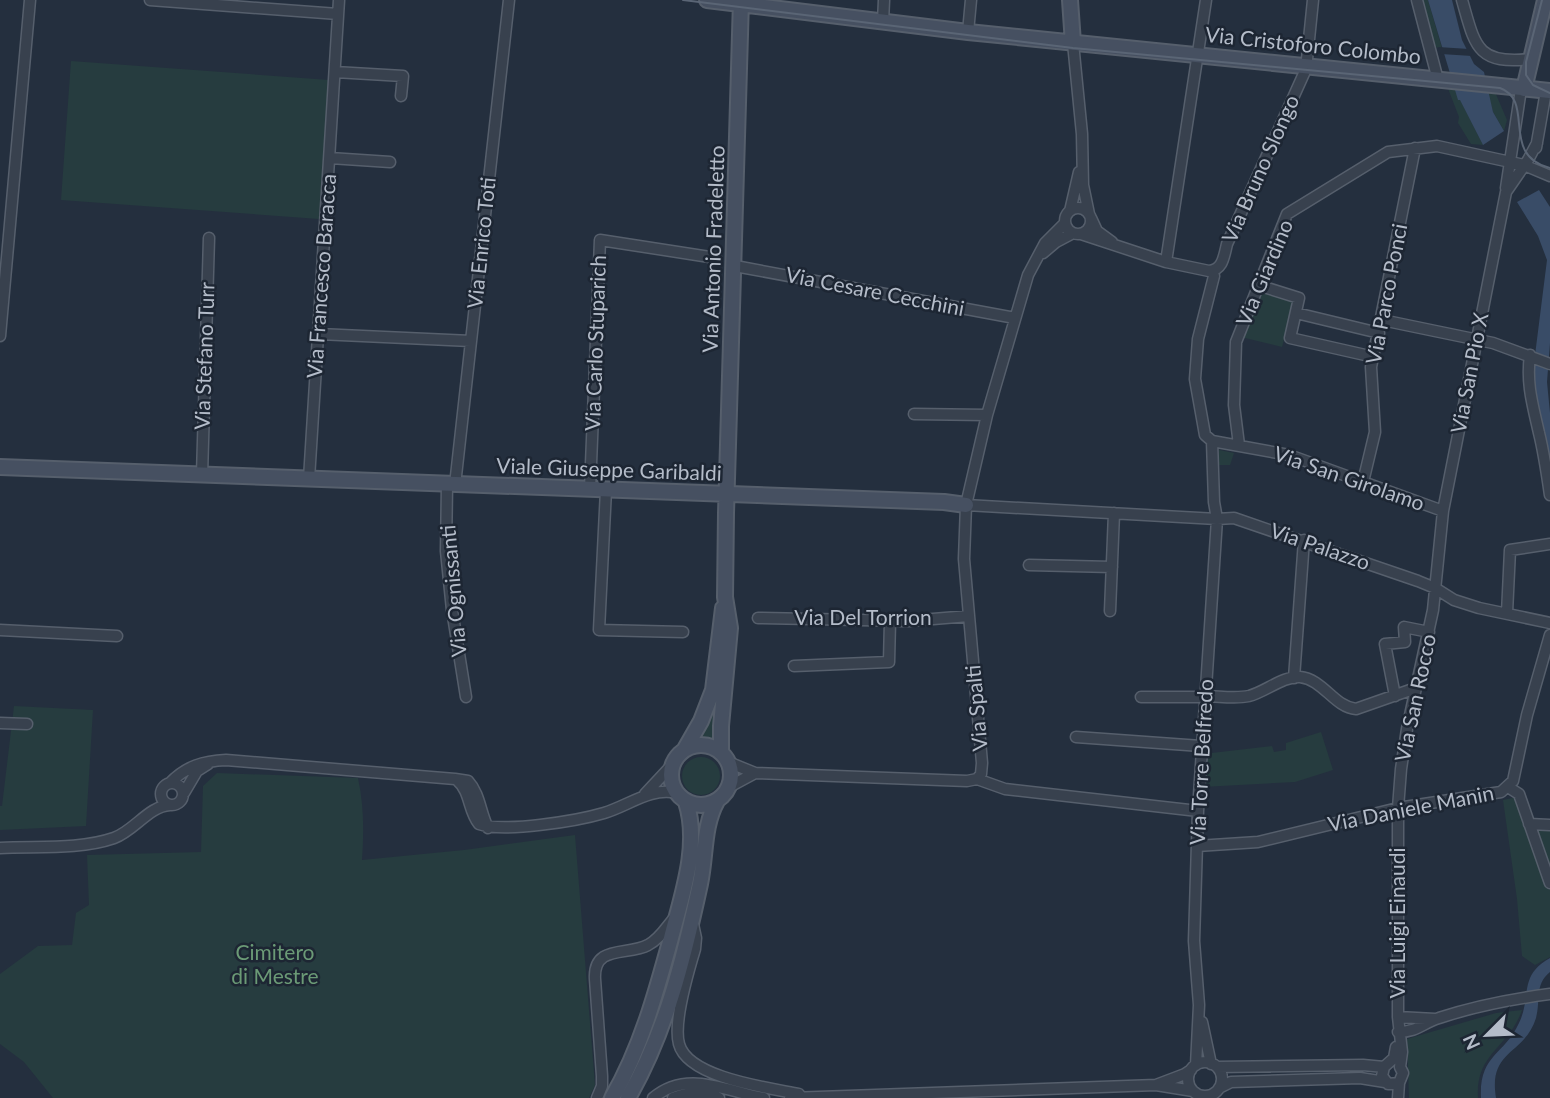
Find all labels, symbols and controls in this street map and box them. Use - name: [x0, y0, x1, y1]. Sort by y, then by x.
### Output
- street label: Via Cristoforo Colombo: [1204, 21, 1422, 68]
- street label: Via Bruno Slongo: [1216, 90, 1303, 246]
- street label: Via Antonio Fradeletto: [696, 145, 729, 353]
- street label: Via Francesco Baracca: [301, 173, 340, 379]
- street label: Via Enrico Toti: [461, 176, 500, 310]
- street label: Via Giardino: [1230, 215, 1297, 330]
- street label: Via Parco Ponci: [1360, 221, 1411, 366]
- street label: Via Carlo Stuparich: [579, 254, 610, 431]
- street label: Via Cesare Cecchini: [784, 261, 967, 320]
- street label: Via Stefano Turr: [188, 281, 219, 430]
- street label: Via San Pio X: [1445, 310, 1493, 435]
- street label: Via San Girolamo: [1271, 440, 1428, 515]
- street label: Viale Giuseppe Garibaldi: [496, 452, 722, 485]
- street label: Via Palazzo: [1267, 517, 1374, 574]
- street label: Via Ognissanti: [434, 524, 471, 658]
- street label: Via Del Torrion: [794, 604, 932, 629]
- street label: Via San Rocco: [1389, 632, 1440, 764]
- street label: Via Spalti: [959, 664, 992, 752]
- street label: Via Torre Belfredo: [1184, 678, 1217, 846]
- street label: Via Daniele Manin: [1326, 779, 1496, 836]
- street label: Via Luigi Einaudi: [1384, 847, 1409, 999]
- park label: Cimitero di Mestre: [231, 939, 319, 988]
- north arrow: [1452, 1000, 1522, 1070]
- text: N: [1458, 1031, 1484, 1053]

